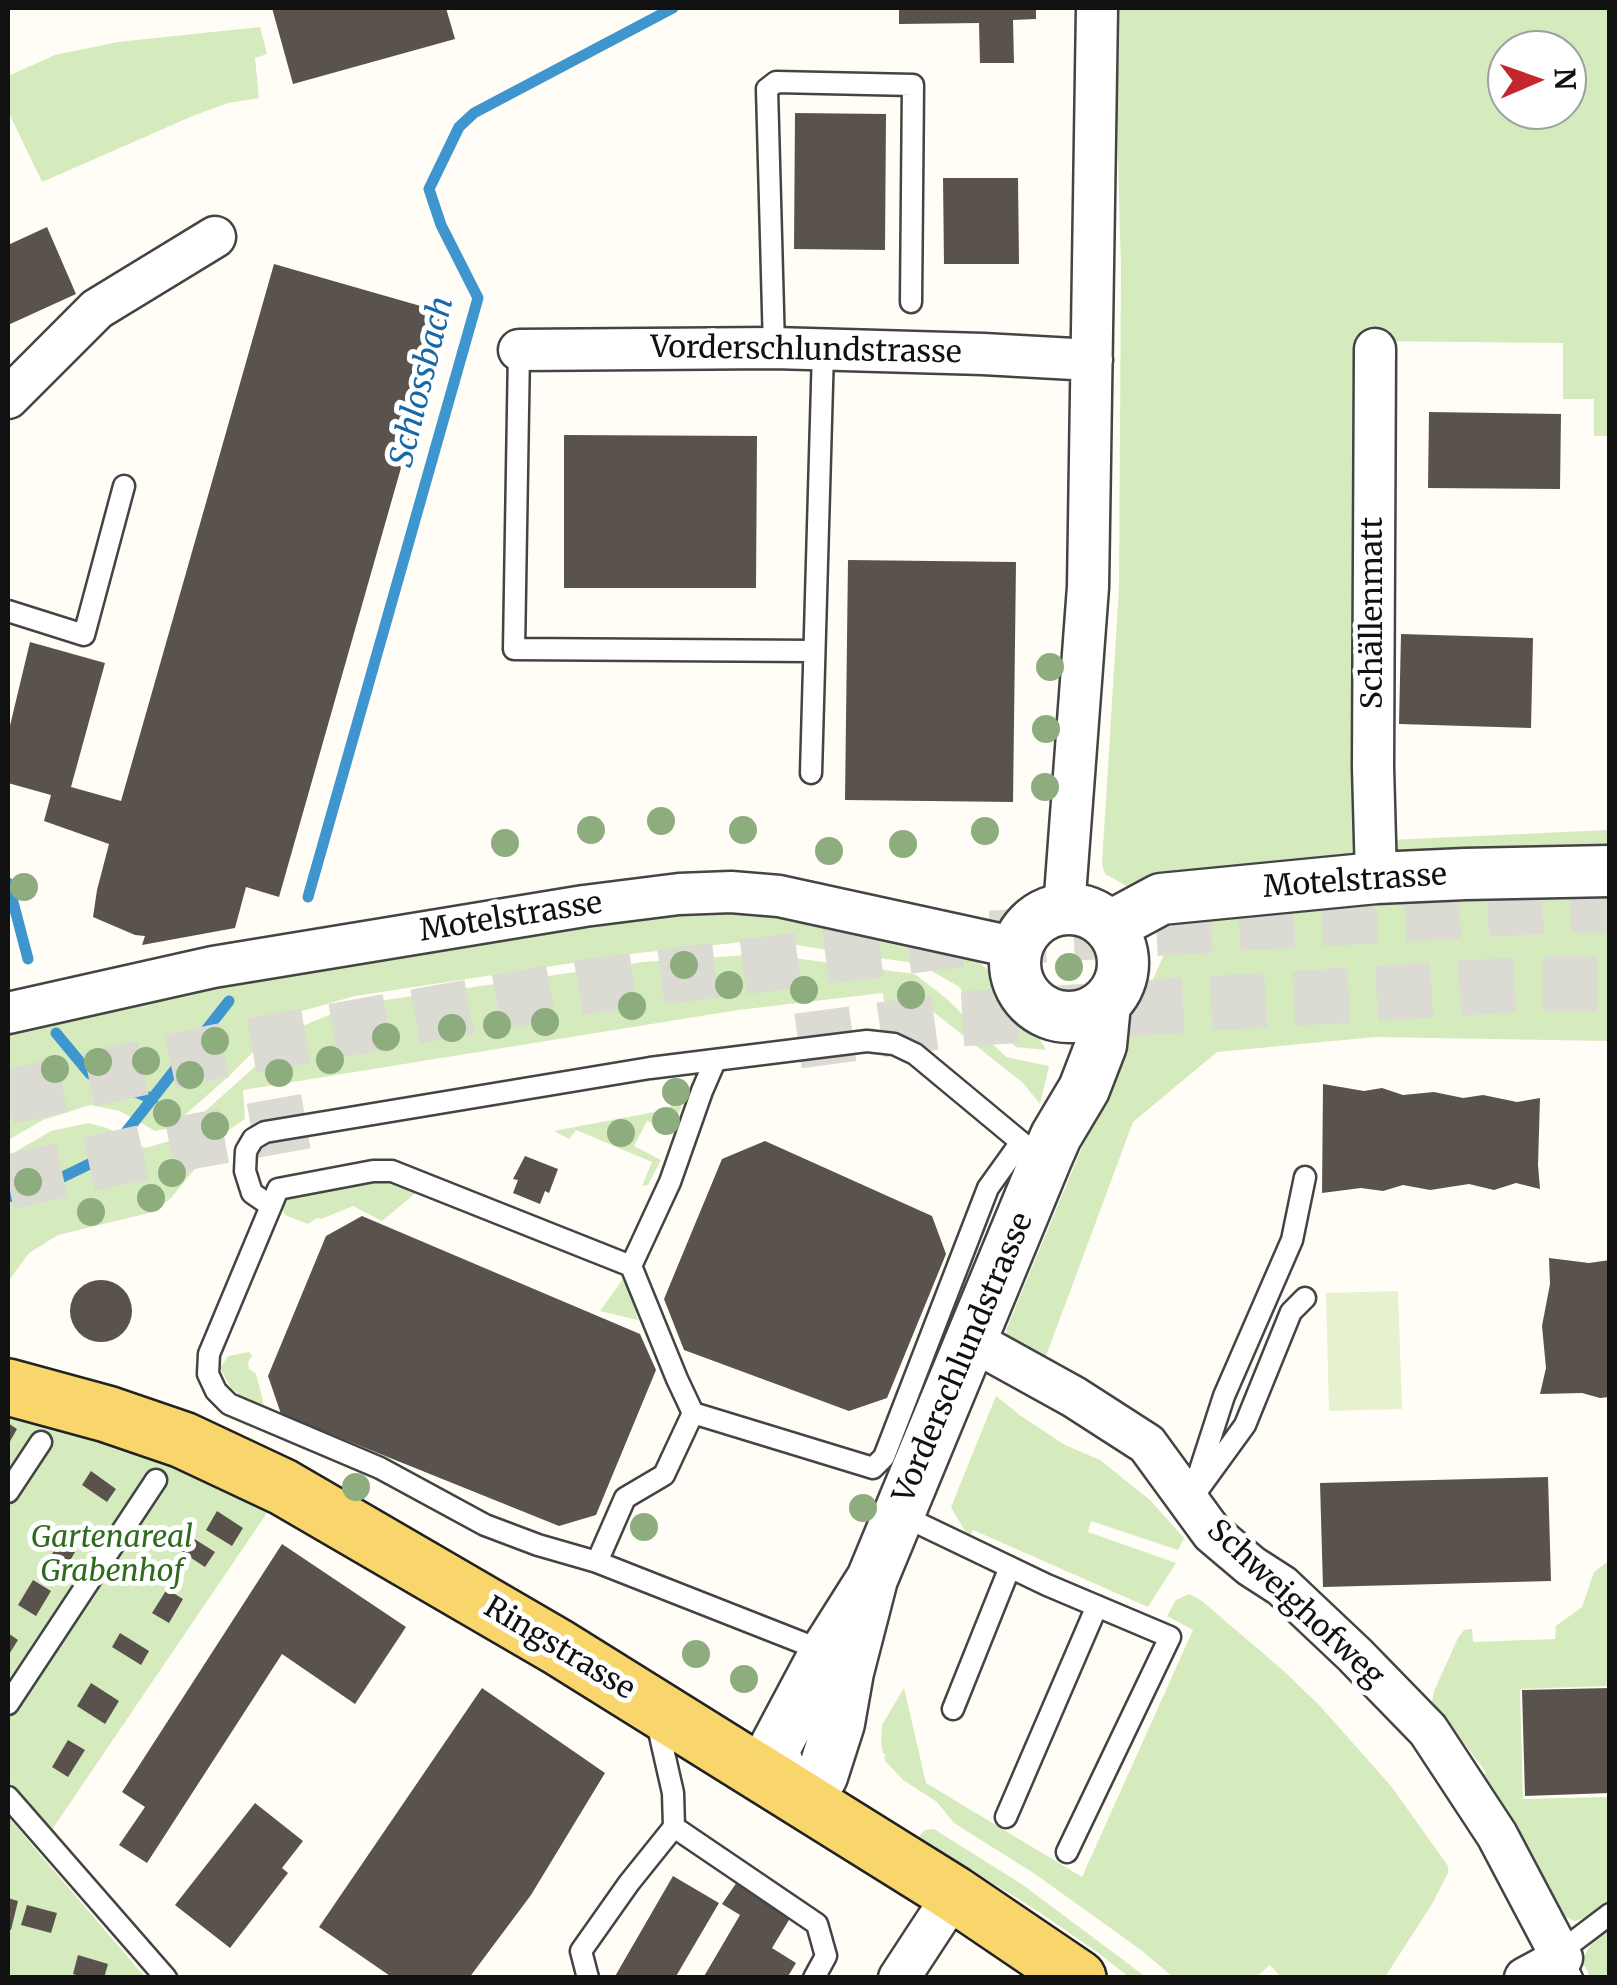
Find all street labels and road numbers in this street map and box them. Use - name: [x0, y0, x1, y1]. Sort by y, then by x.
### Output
- street label: Vorderschlundstrasse: [650, 330, 962, 372]
- street label: Schällenmatt: [1356, 517, 1392, 709]
- street label: Motelstrasse: [1262, 858, 1448, 906]
- street label: Motelstrasse: [417, 886, 605, 950]
- street label: Vorderschlundstrasse: [887, 1208, 1041, 1508]
- street label: Schweighofweg: [1199, 1513, 1391, 1695]
- street label: Ringstrasse: [477, 1590, 641, 1708]

